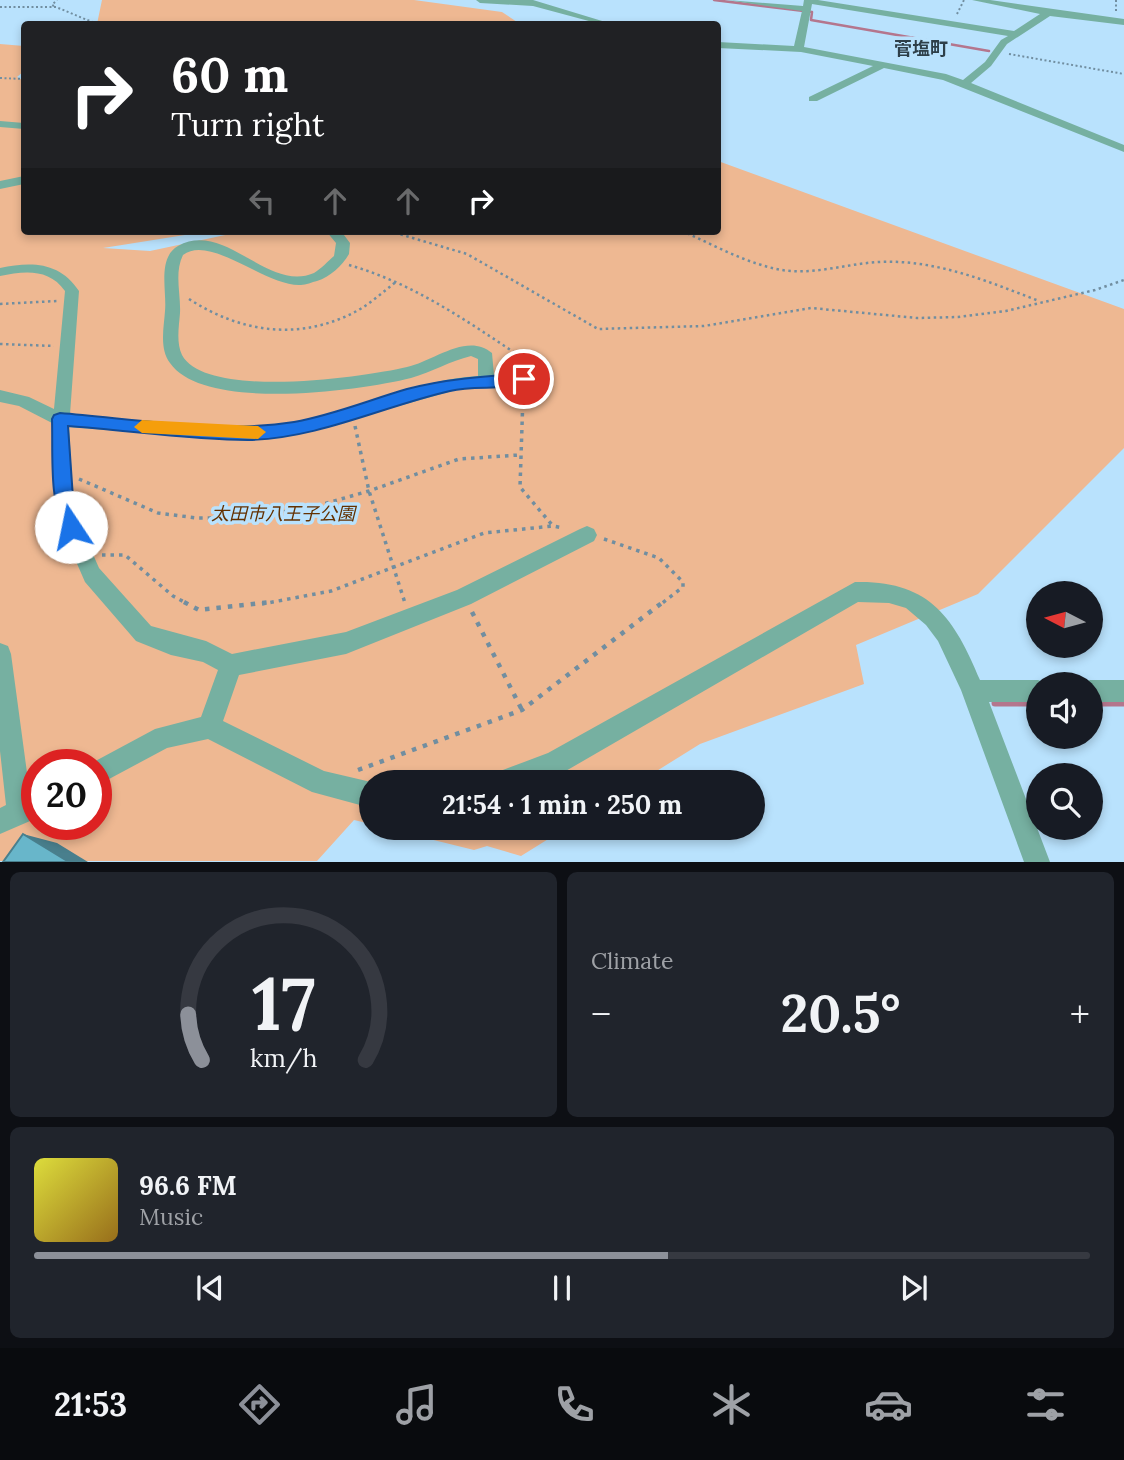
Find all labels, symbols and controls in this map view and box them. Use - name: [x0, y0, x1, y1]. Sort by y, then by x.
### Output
- district label: 菅塩町: [894, 37, 948, 60]
- text: 60 m: [171, 43, 288, 105]
- icon: right: [56, 49, 147, 140]
- text: Turn right: [171, 104, 324, 145]
- icon: left: [243, 182, 281, 220]
- icon: ahead: [316, 182, 354, 220]
- icon: ahead: [389, 182, 427, 220]
- icon: right: [462, 182, 500, 220]
- pin: [494, 349, 554, 409]
- icon: arrive: [505, 360, 543, 398]
- position arrow: [34, 490, 108, 564]
- park label: 太田市八王子公園: [211, 502, 358, 525]
- north arrow: [1026, 581, 1102, 658]
- map controls: [1026, 581, 1103, 840]
- button: sound: [1026, 672, 1103, 749]
- speed limit sign: 20: [21, 749, 112, 840]
- button: search: [1026, 763, 1103, 840]
- text: 21:54 · 1 min · 250 m: [442, 788, 682, 821]
- text: Climate: [591, 946, 673, 975]
- text: 17: [252, 958, 315, 1051]
- text: 20.5°: [781, 980, 900, 1046]
- text: −: [591, 990, 611, 1038]
- text: +: [1070, 990, 1090, 1038]
- text: km/h: [250, 1042, 317, 1074]
- text: 96.6 FM: [139, 1169, 237, 1202]
- text: Music: [139, 1202, 203, 1231]
- icon: previous: [191, 1269, 229, 1307]
- icon: pause: [543, 1269, 581, 1307]
- icon: next: [895, 1269, 933, 1307]
- icon: directions: [235, 1380, 284, 1429]
- icon: music: [392, 1380, 441, 1429]
- icon: phone: [550, 1380, 599, 1429]
- icon: climate: [707, 1380, 756, 1429]
- icon: car: [864, 1380, 913, 1429]
- icon: filters: [1021, 1380, 1070, 1429]
- text: 21:53: [54, 1384, 127, 1425]

